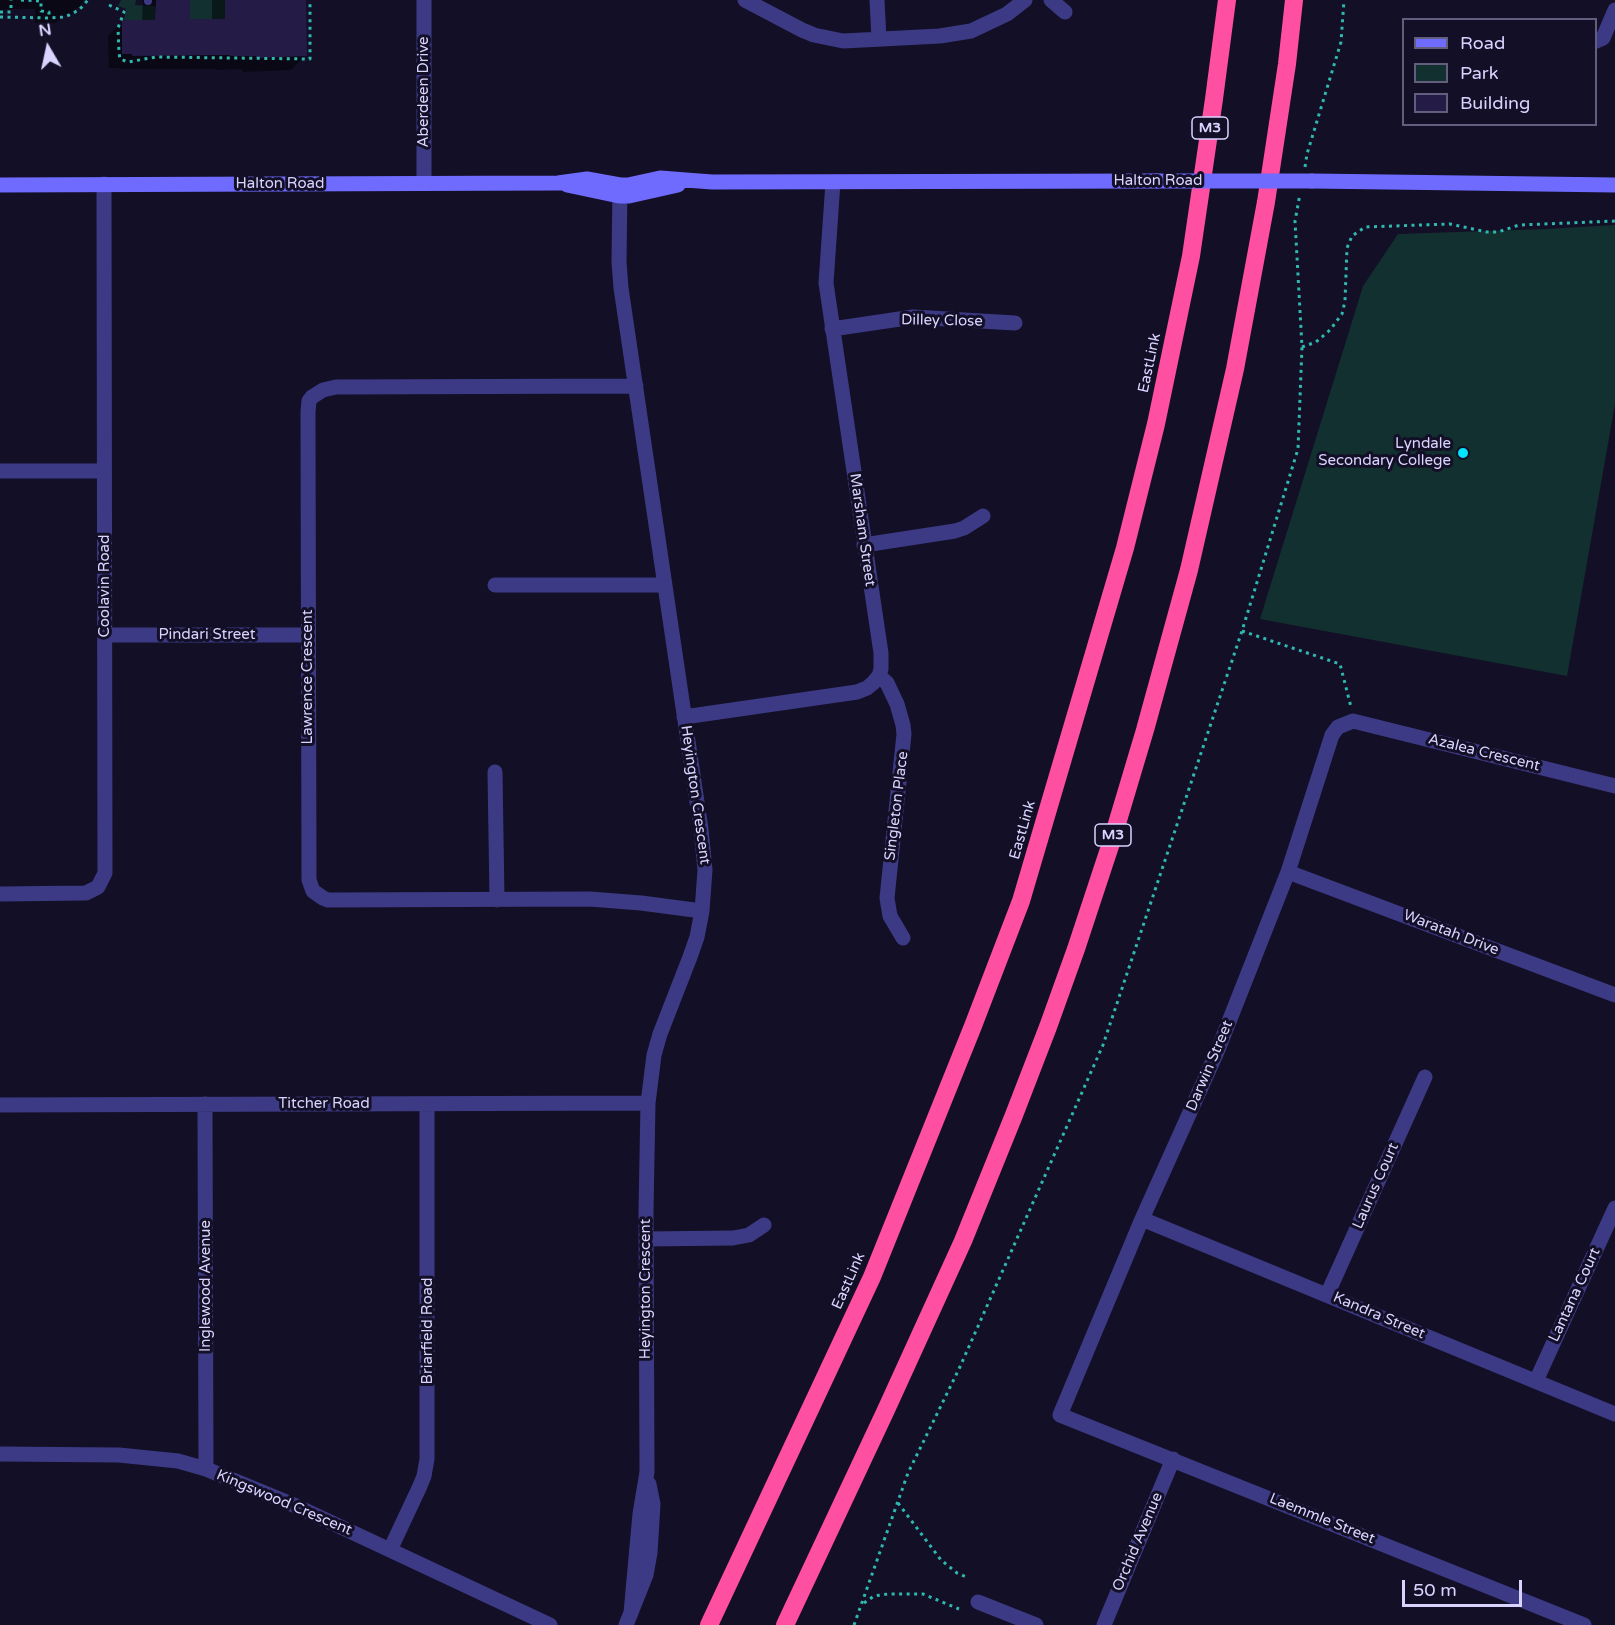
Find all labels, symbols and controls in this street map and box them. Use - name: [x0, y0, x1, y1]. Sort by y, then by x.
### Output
- north arrow: [18, 18, 78, 78]
- legend: [1402, 18, 1597, 126]
- text: N: [37, 19, 53, 41]
- text: Road: [1460, 32, 1505, 54]
- street label: Aberdeen Drive: [415, 37, 433, 147]
- text: Park: [1460, 62, 1498, 84]
- text: Building: [1460, 92, 1530, 114]
- road number: M3: [1192, 117, 1228, 139]
- street label: Halton Road: [1114, 172, 1202, 190]
- street label: Halton Road: [236, 175, 324, 193]
- street label: Dilley Close: [901, 311, 983, 331]
- street label: EastLink: [1135, 332, 1165, 394]
- place label: Lyndale Secondary College: [1318, 435, 1451, 470]
- marker: Lyndale Secondary College: [1456, 446, 1470, 460]
- street label: Marsham Street: [845, 472, 879, 588]
- street label: Coolavin Road: [96, 535, 114, 637]
- street label: Lawrence Crescent: [299, 610, 317, 744]
- street label: Pindari Street: [159, 626, 255, 644]
- street label: Heyington Crescent: [676, 724, 714, 866]
- street label: Azalea Crescent: [1426, 730, 1542, 776]
- street label: Singleton Place: [881, 750, 913, 862]
- street label: EastLink: [1006, 798, 1040, 862]
- road number: M3: [1095, 824, 1131, 846]
- street label: Waratah Drive: [1401, 906, 1501, 960]
- street label: Darwin Street: [1183, 1018, 1237, 1114]
- street label: Titcher Road: [278, 1095, 370, 1113]
- street label: Laurus Court: [1349, 1140, 1403, 1232]
- street label: Heyington Crescent: [637, 1219, 655, 1359]
- street label: Inglewood Avenue: [197, 1220, 215, 1352]
- street label: Lantana Court: [1545, 1245, 1605, 1345]
- street label: EastLink: [828, 1250, 870, 1312]
- street label: Briarfield Road: [419, 1278, 437, 1384]
- street label: Kandra Street: [1330, 1289, 1428, 1343]
- street label: Kingswood Crescent: [213, 1466, 355, 1540]
- street label: Orchid Avenue: [1109, 1490, 1167, 1594]
- street label: Laemmle Street: [1267, 1490, 1377, 1548]
- scale bar: [1405, 1568, 1525, 1606]
- text: 50 m: [1413, 1579, 1457, 1601]

